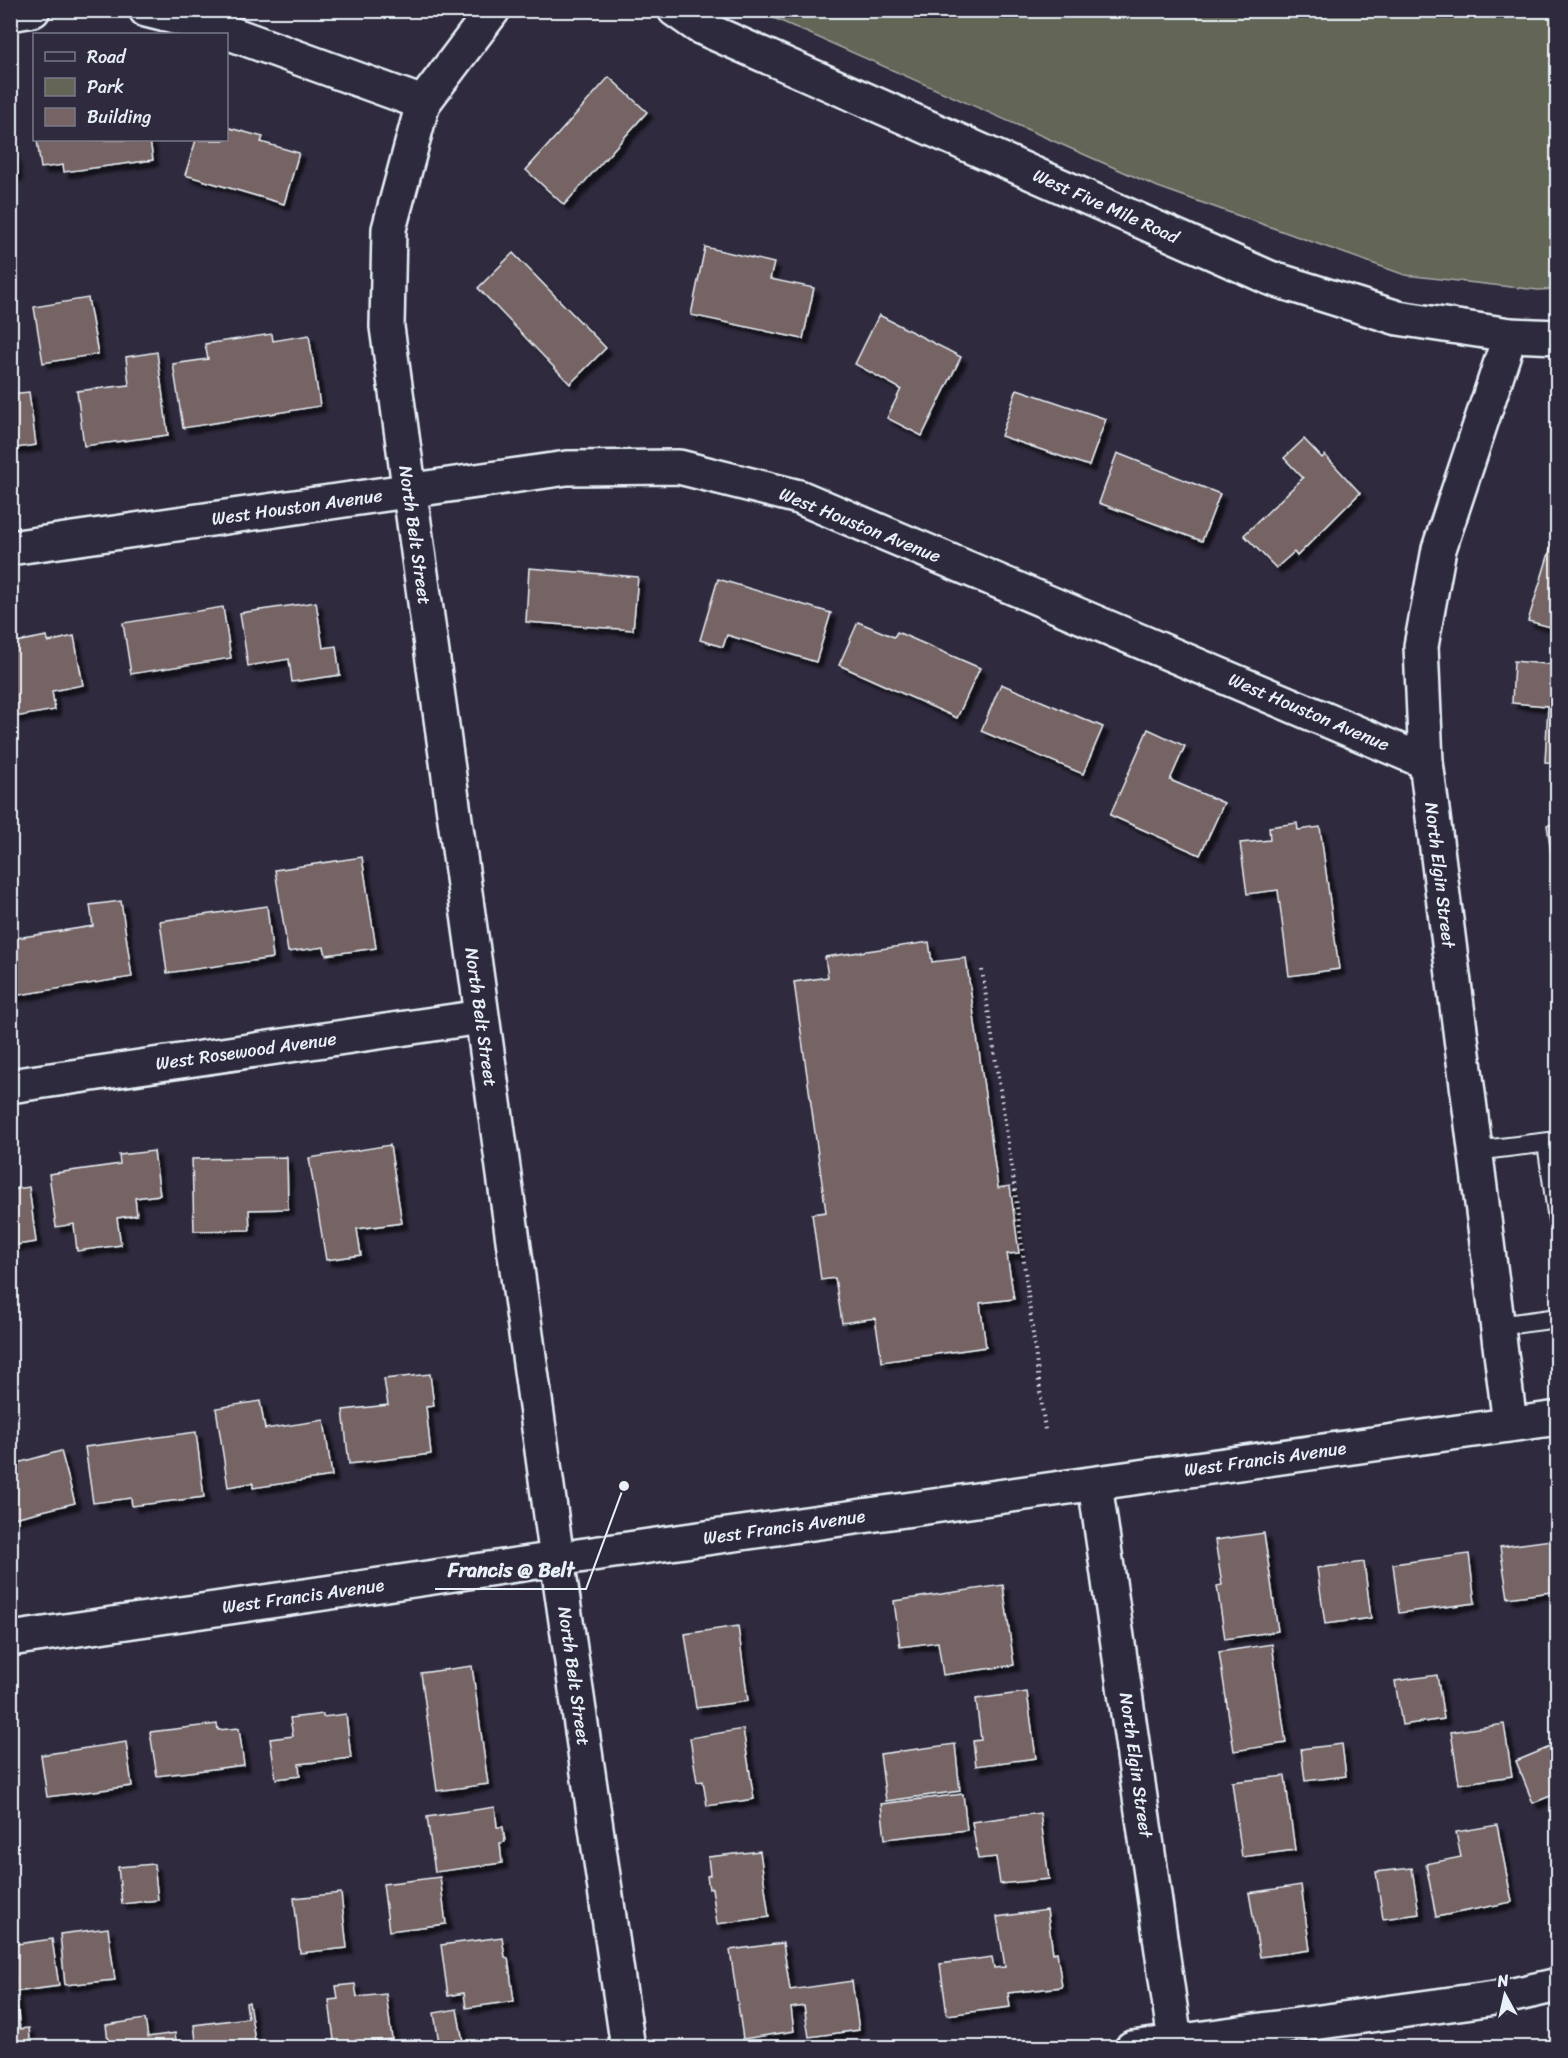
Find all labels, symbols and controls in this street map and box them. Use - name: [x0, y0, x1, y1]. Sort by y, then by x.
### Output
- legend: [33, 33, 228, 141]
- text: Road: [87, 41, 127, 73]
- text: Park: [87, 71, 124, 103]
- text: Building: [87, 101, 151, 133]
- street label: West Five Mile Road: [1028, 159, 1186, 253]
- street label: North Belt Street: [389, 463, 441, 607]
- street label: West Houston Avenue: [774, 478, 946, 572]
- street label: West Houston Avenue: [209, 479, 385, 535]
- street label: West Houston Avenue: [1223, 664, 1395, 760]
- street label: North Elgin Street: [1415, 800, 1465, 950]
- street label: North Belt Street: [455, 945, 507, 1089]
- street label: West Rosewood Avenue: [153, 1022, 339, 1080]
- street label: West Francis Avenue: [1182, 1432, 1348, 1486]
- street label: West Francis Avenue: [701, 1500, 867, 1554]
- callout: Francis @ Belt: [435, 1551, 586, 1589]
- text: Francis @ Belt: [447, 1553, 576, 1588]
- street label: West Francis Avenue: [220, 1569, 386, 1623]
- street label: North Belt Street: [548, 1604, 600, 1748]
- street label: North Elgin Street: [1110, 1690, 1162, 1840]
- north arrow: [1475, 1965, 1535, 2025]
- text: N: [1494, 1965, 1511, 1996]

